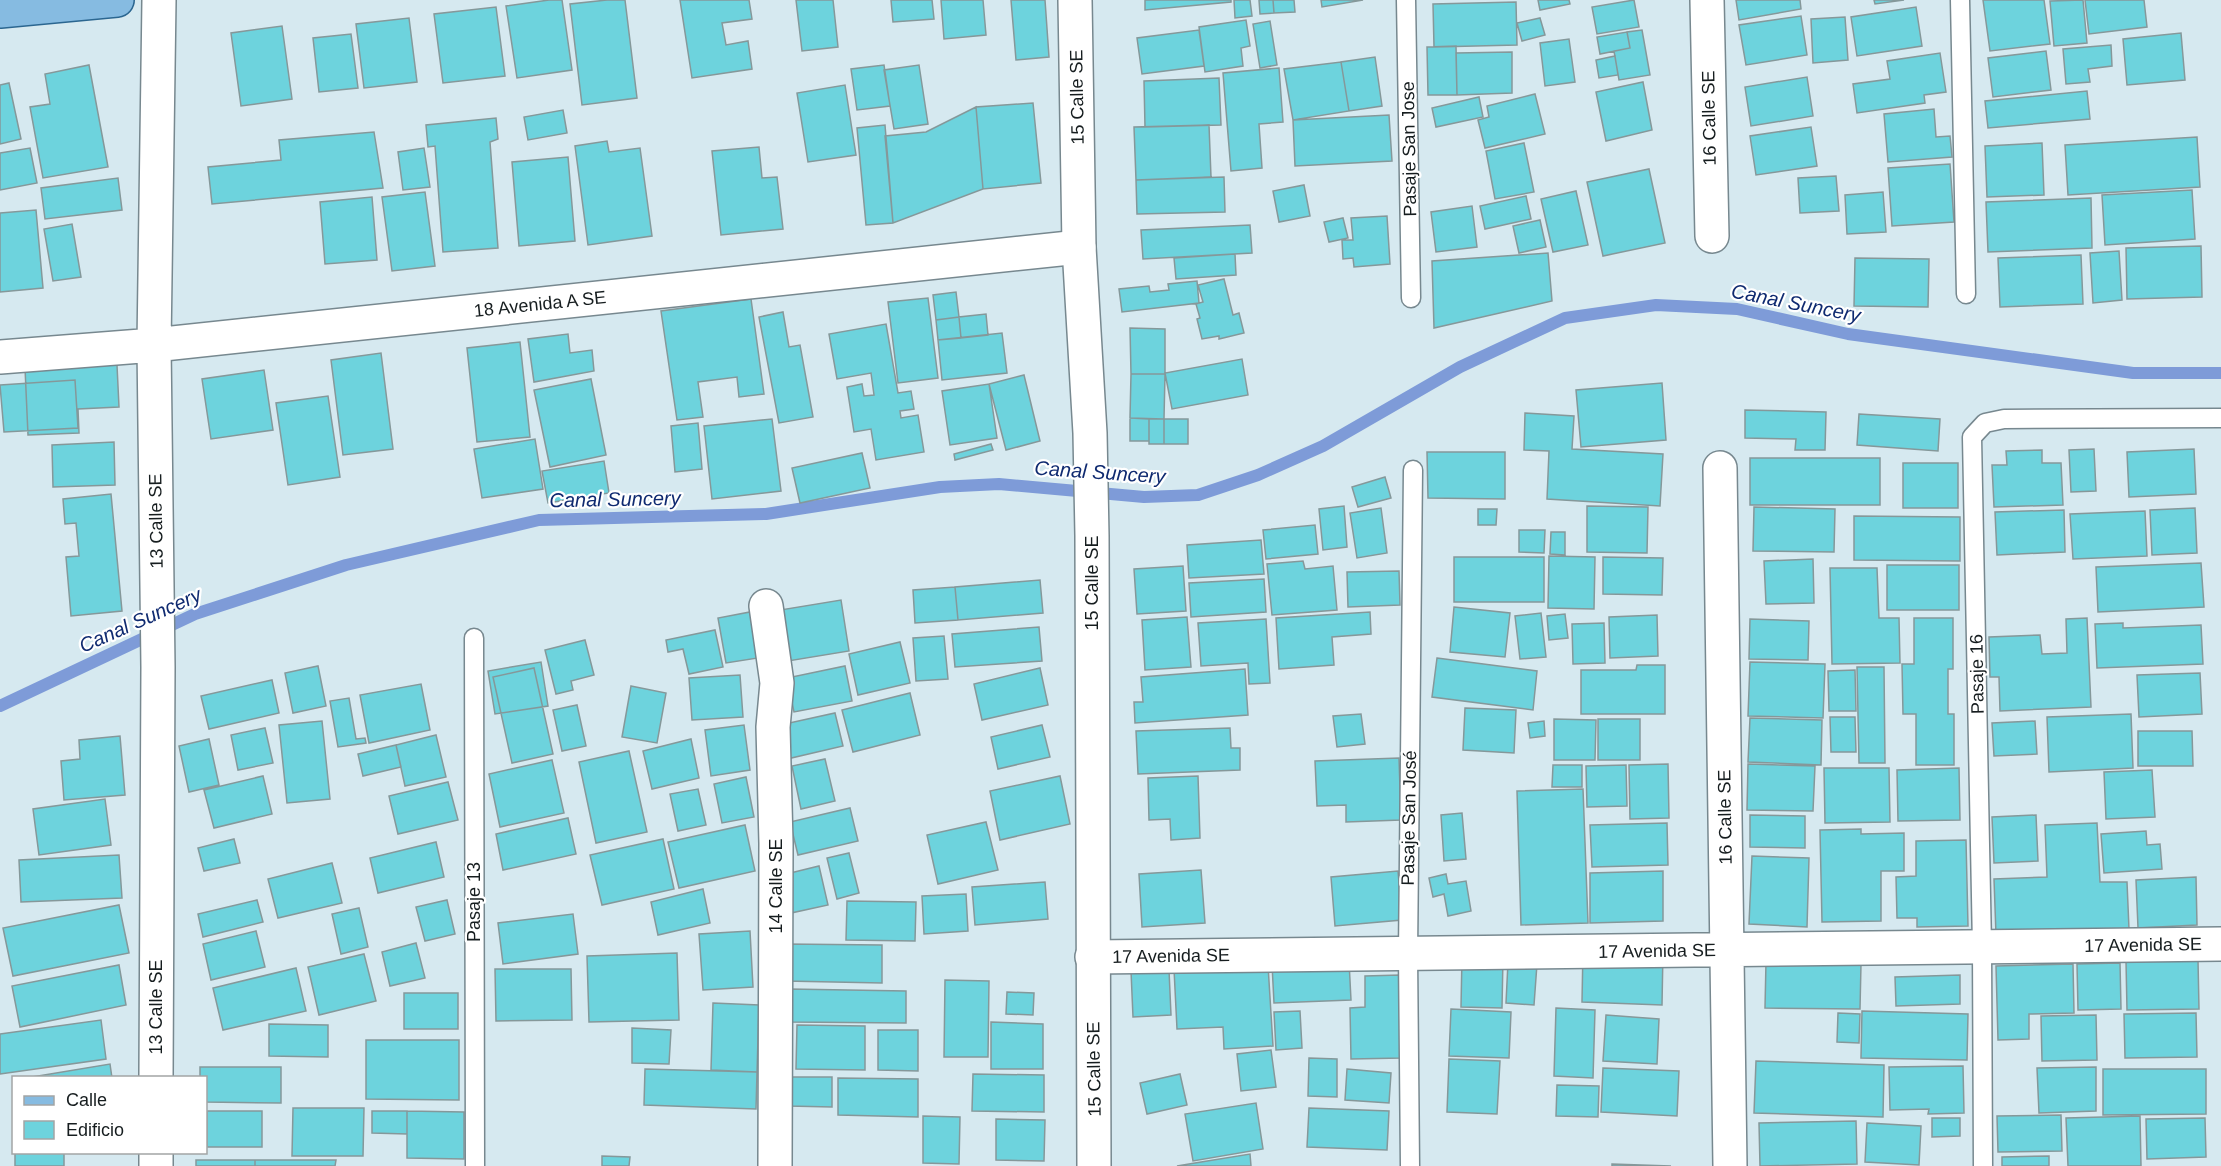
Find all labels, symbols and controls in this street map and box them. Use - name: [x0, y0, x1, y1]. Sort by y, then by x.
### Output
- street label: 15 Calle SE: [1066, 49, 1088, 145]
- street label: 16 Calle SE: [1698, 70, 1720, 166]
- street label: Pasaje San Jose: [1398, 81, 1420, 217]
- water label: Canal Suncery: [1730, 280, 1863, 327]
- street label: 18 Avenida A SE: [473, 287, 607, 321]
- water label: Canal Suncery: [1034, 456, 1167, 488]
- street label: 13 Calle SE: [145, 473, 167, 569]
- water label: Canal Suncery: [549, 487, 682, 511]
- street label: 15 Calle SE: [1082, 535, 1102, 631]
- water label: Canal Suncery: [76, 583, 205, 657]
- street label: Pasaje 16: [1966, 634, 1988, 714]
- street label: Pasaje San José: [1398, 750, 1420, 886]
- street label: 16 Calle SE: [1714, 769, 1736, 865]
- street label: 14 Calle SE: [766, 838, 786, 934]
- street label: Pasaje 13: [464, 862, 484, 942]
- street label: 17 Avenida SE: [2084, 934, 2202, 956]
- street label: 17 Avenida SE: [1598, 940, 1716, 962]
- street label: 17 Avenida SE: [1112, 945, 1230, 967]
- street label: 13 Calle SE: [146, 959, 166, 1055]
- street label: 15 Calle SE: [1083, 1021, 1105, 1117]
- legend: [12, 1076, 207, 1154]
- text: Calle: [66, 1090, 107, 1110]
- text: Edificio: [66, 1120, 124, 1140]

